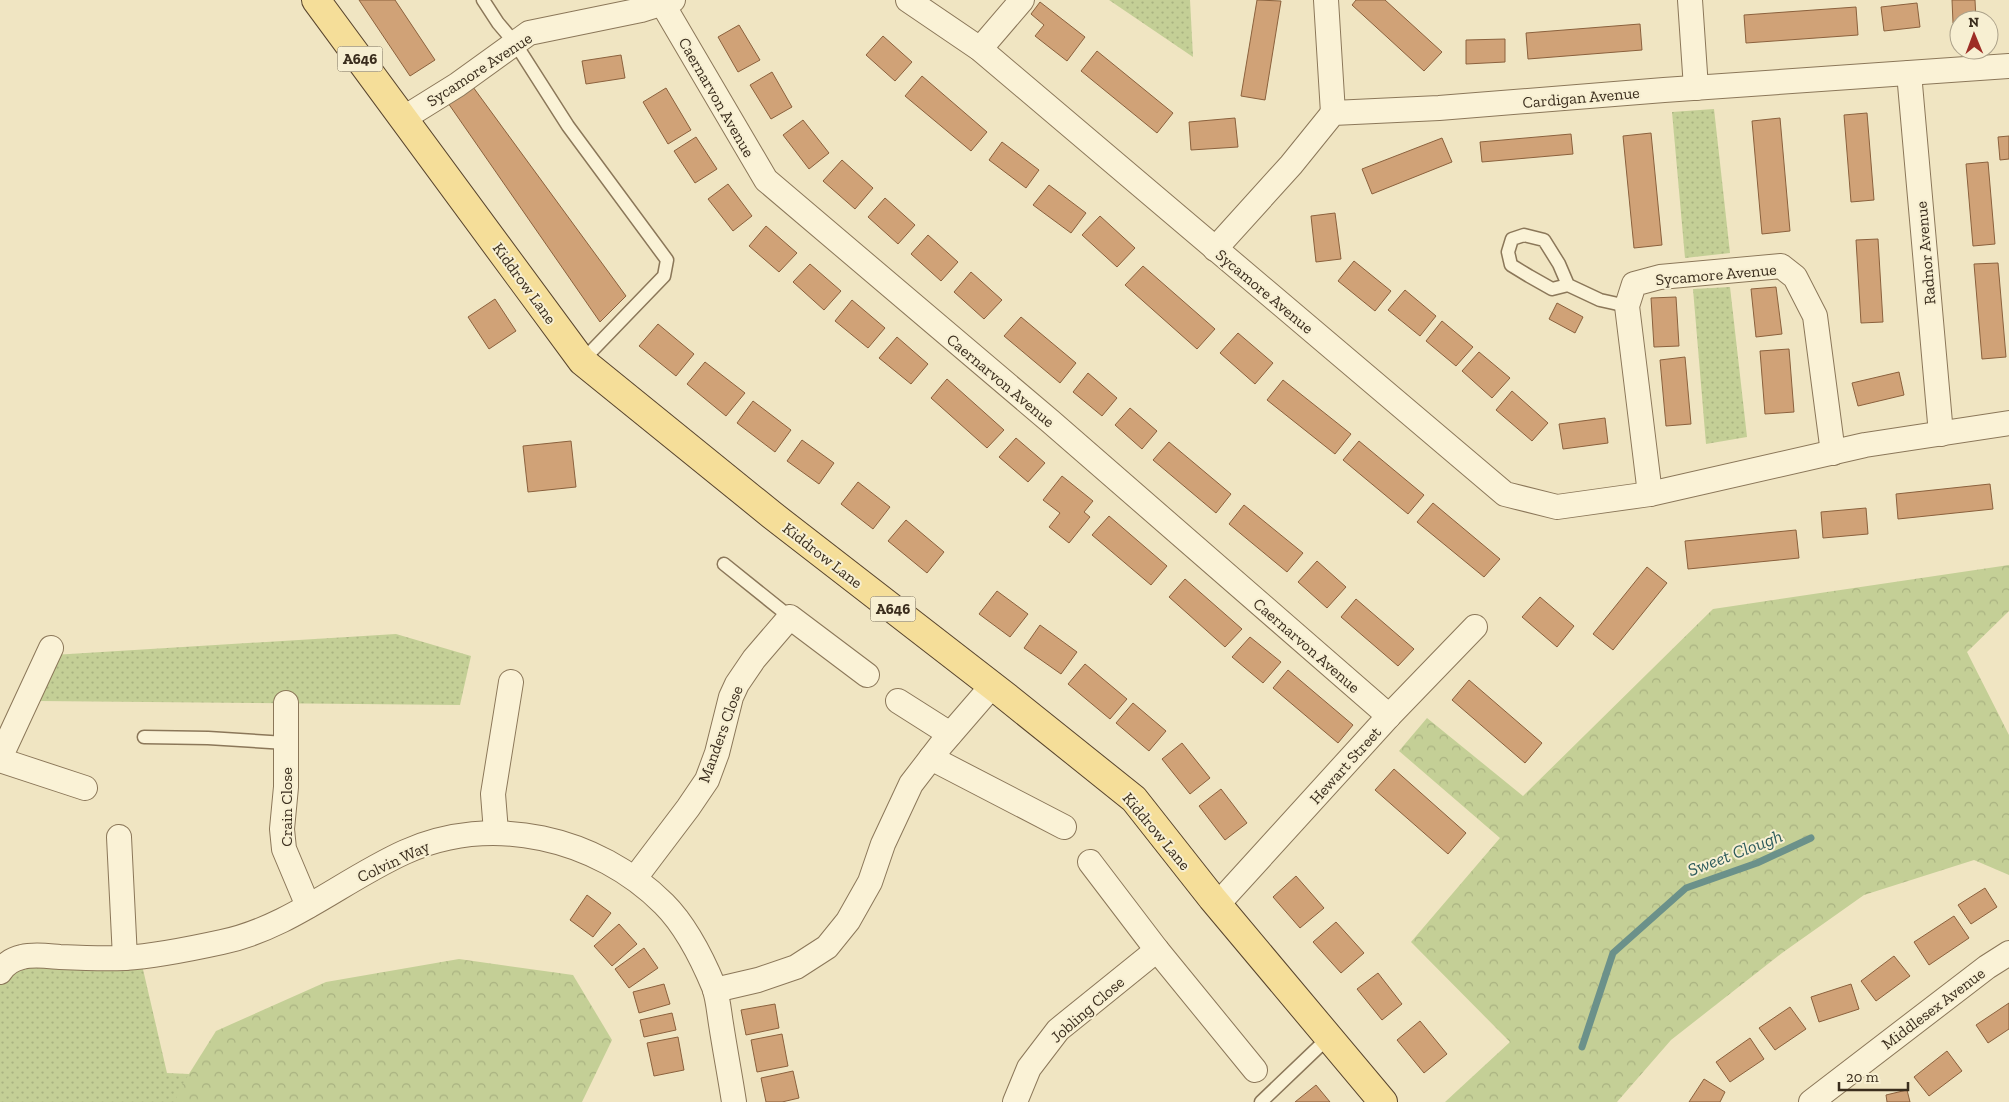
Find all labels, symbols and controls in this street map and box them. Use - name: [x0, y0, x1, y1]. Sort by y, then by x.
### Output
- north arrow: [1949, 10, 1999, 60]
- text: N: [1968, 14, 1980, 31]
- street label: Sycamore Avenue: [423, 28, 535, 111]
- street label: Caernarvon Avenue: [675, 34, 759, 160]
- road number: A646: [338, 46, 382, 72]
- street label: Cardigan Avenue: [1522, 83, 1640, 112]
- street label: Radnor Avenue: [1911, 200, 1939, 306]
- street label: Kiddrow Lane: [489, 239, 560, 328]
- street label: Sycamore Avenue: [1212, 245, 1317, 338]
- street label: Sycamore Avenue: [1655, 260, 1777, 289]
- street label: Caernarvon Avenue: [943, 330, 1058, 431]
- street label: Kiddrow Lane: [779, 518, 866, 592]
- street label: Caernarvon Avenue: [1249, 594, 1364, 697]
- road number: A646: [870, 596, 916, 622]
- street label: Manders Close: [694, 683, 747, 785]
- street label: Hewart Street: [1306, 723, 1385, 808]
- street label: Crain Close: [277, 767, 296, 847]
- street label: Kiddrow Lane: [1119, 789, 1195, 874]
- water label: Sweet Clough: [1684, 825, 1786, 881]
- street label: Colvin Way: [354, 836, 433, 886]
- street label: Middlesex Avenue: [1878, 963, 1989, 1053]
- street label: Jobling Close: [1047, 972, 1128, 1046]
- scale bar: [1839, 1060, 1908, 1092]
- text: 20 m: [1846, 1068, 1879, 1086]

